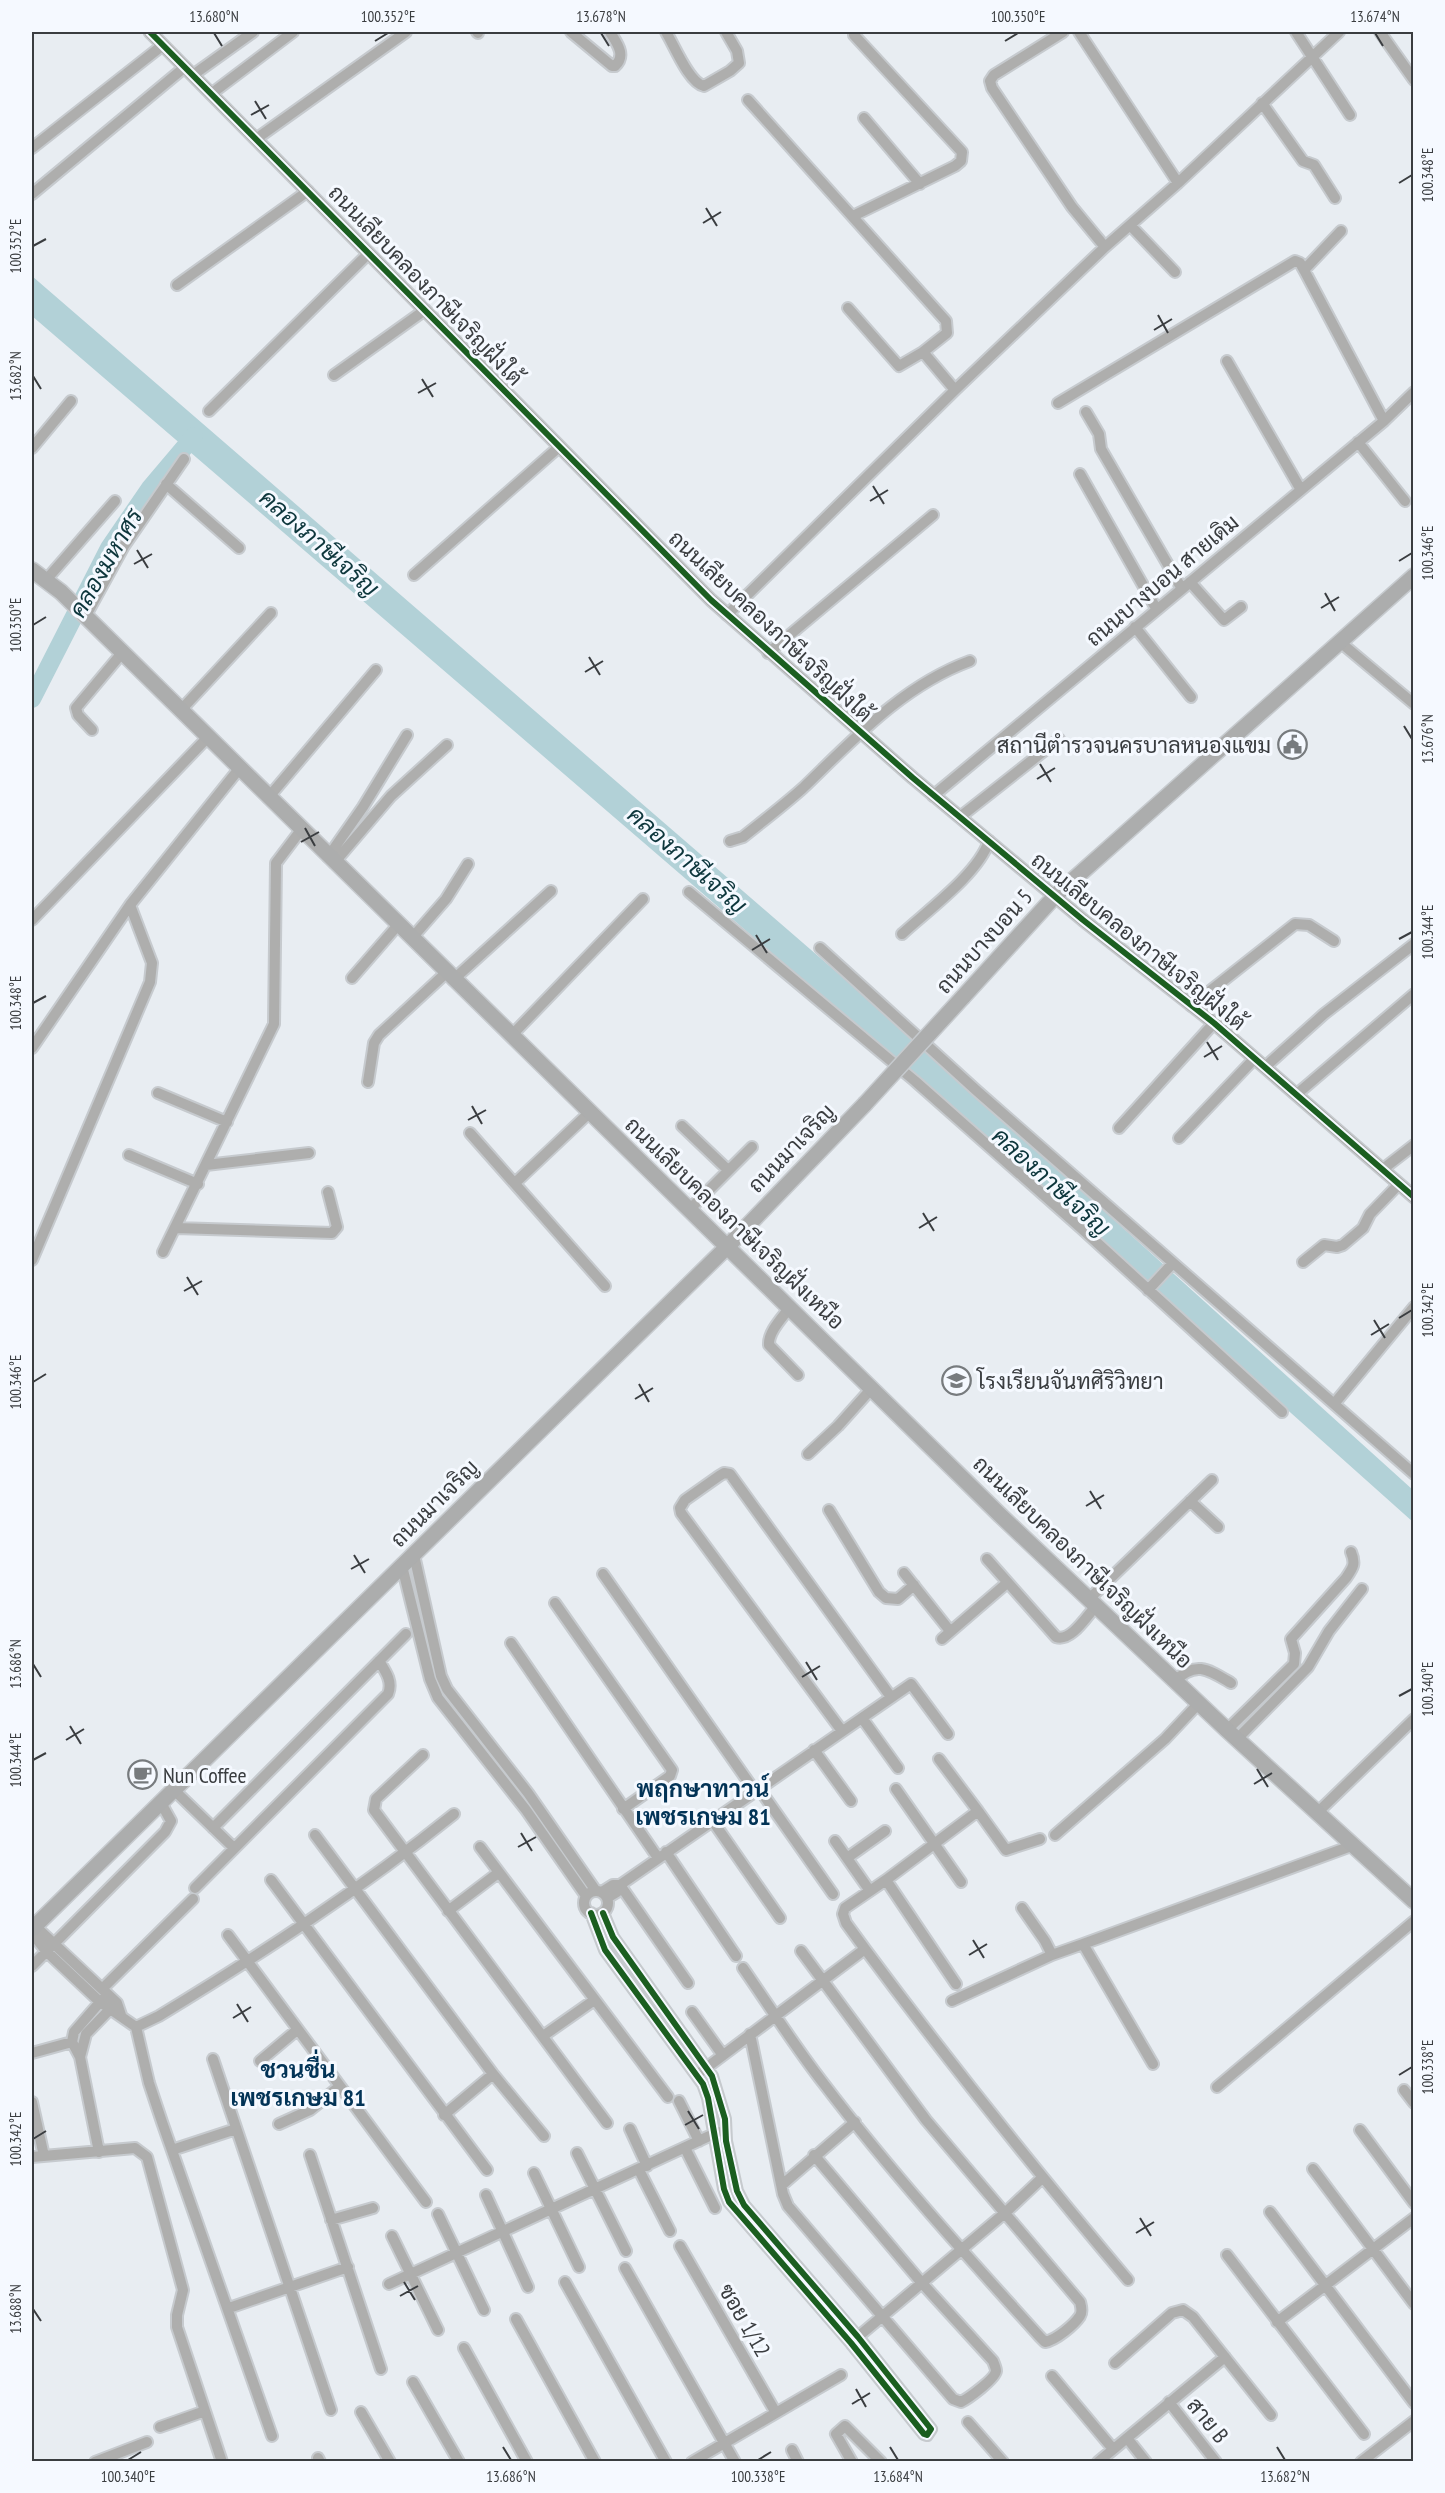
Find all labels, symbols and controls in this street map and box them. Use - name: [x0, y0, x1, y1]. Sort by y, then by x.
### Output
- text: 13.680°N: [189, 7, 239, 26]
- text: 100.352°E: [361, 7, 415, 26]
- text: 13.678°N: [576, 7, 626, 26]
- text: 100.350°E: [991, 7, 1045, 26]
- text: 13.674°N: [1350, 7, 1400, 26]
- text: 100.348°E: [1418, 148, 1437, 202]
- street label: ถนนเลียบคลองภาษีเจริญฝั่งใต้: [323, 176, 533, 392]
- text: 100.352°E: [6, 219, 25, 273]
- text: 13.682°N: [6, 351, 25, 401]
- water label: คลองภาษีเจริญ: [253, 482, 386, 603]
- water label: คลองมหาศร: [62, 501, 150, 623]
- street label: ถนนบางบอน สายเดิม: [1080, 508, 1244, 652]
- street label: ถนนเลียบคลองภาษีเจริญฝั่งใต้: [663, 521, 882, 728]
- text: 100.346°E: [1418, 526, 1437, 580]
- text: 100.350°E: [6, 598, 25, 652]
- text: 13.676°N: [1418, 714, 1437, 764]
- public building icon: สถานีตำรวจนครบาลหนองแขม: [1276, 729, 1308, 761]
- place label: สถานีตำรวจนครบาลหนองแขม: [997, 731, 1271, 759]
- water label: คลองภาษีเจริญ: [621, 799, 754, 920]
- street label: ถนนเลียบคลองภาษีเจริญฝั่งใต้: [1026, 842, 1255, 1037]
- street label: ถนนบางบอน 5: [930, 883, 1038, 999]
- text: 100.344°E: [1418, 905, 1437, 959]
- text: 100.348°E: [6, 976, 25, 1030]
- street label: ถนนมาเจริญ: [742, 1098, 840, 1198]
- street label: ถนนเลียบคลองภาษีเจริญฝั่งเหนือ: [619, 1108, 854, 1335]
- water label: คลองภาษีเจริญ: [986, 1120, 1117, 1243]
- text: 100.342°E: [1418, 1283, 1437, 1337]
- text: 100.346°E: [6, 1355, 25, 1409]
- school or university icon: โรงเรียนจันทศิริวิทยา: [940, 1365, 972, 1397]
- place label: โรงเรียนจันทศิริวิทยา: [976, 1367, 1164, 1395]
- street label: ถนนเลียบคลองภาษีเจริญฝั่งเหนือ: [967, 1447, 1202, 1674]
- street label: ถนนมาเจริญ: [384, 1453, 484, 1553]
- text: 13.686°N: [6, 1639, 25, 1689]
- text: 100.340°E: [1418, 1662, 1437, 1716]
- text: 100.344°E: [6, 1733, 25, 1787]
- cafe icon: Nun Coffee: [126, 1759, 158, 1791]
- place label: Nun Coffee: [163, 1761, 247, 1789]
- district label: พฤกษาทาวน์ เพชรเกษม 81: [635, 1773, 771, 1832]
- text: 100.338°E: [1418, 2040, 1437, 2094]
- district label: ชวนชื่น เพชรเกษม 81: [230, 2049, 366, 2113]
- text: 100.342°E: [6, 2112, 25, 2166]
- street label: ซอย 1/12: [713, 2278, 777, 2362]
- text: 13.688°N: [6, 2284, 25, 2334]
- street label: สาย B: [1181, 2391, 1235, 2449]
- text: 100.340°E: [101, 2467, 155, 2486]
- text: 13.686°N: [486, 2467, 536, 2486]
- text: 100.338°E: [731, 2467, 785, 2486]
- text: 13.684°N: [873, 2467, 923, 2486]
- text: 13.682°N: [1260, 2467, 1310, 2486]

